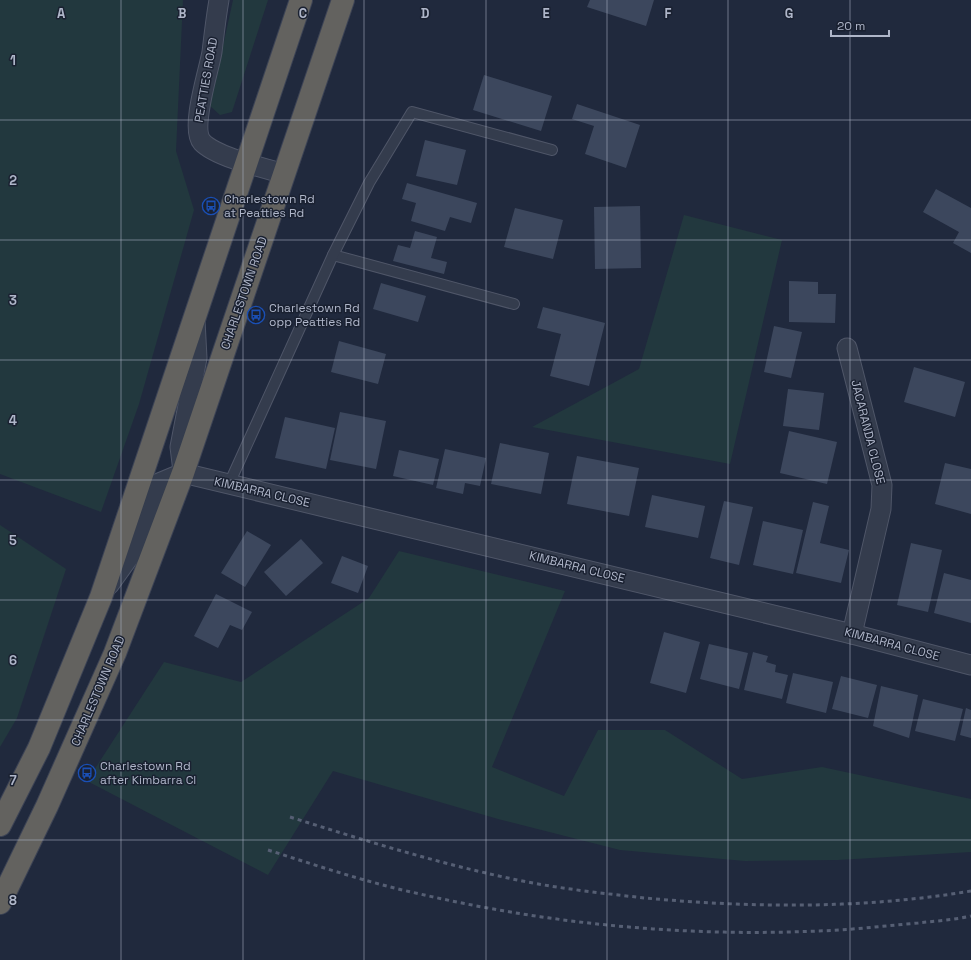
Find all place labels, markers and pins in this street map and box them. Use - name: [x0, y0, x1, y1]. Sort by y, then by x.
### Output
- place label: Charlestown Rd at Peatties Rd: [224, 191, 315, 221]
- bus stop icon: Charlestown Rd at Peatties Rd: [201, 196, 221, 216]
- place label: Charlestown Rd opp Peatties Rd: [269, 300, 360, 330]
- bus stop icon: Charlestown Rd opp Peatties Rd: [246, 305, 266, 325]
- place label: Charlestown Rd after Kimbarra Cl: [100, 758, 196, 788]
- bus stop icon: Charlestown Rd after Kimbarra Cl: [77, 763, 97, 783]

